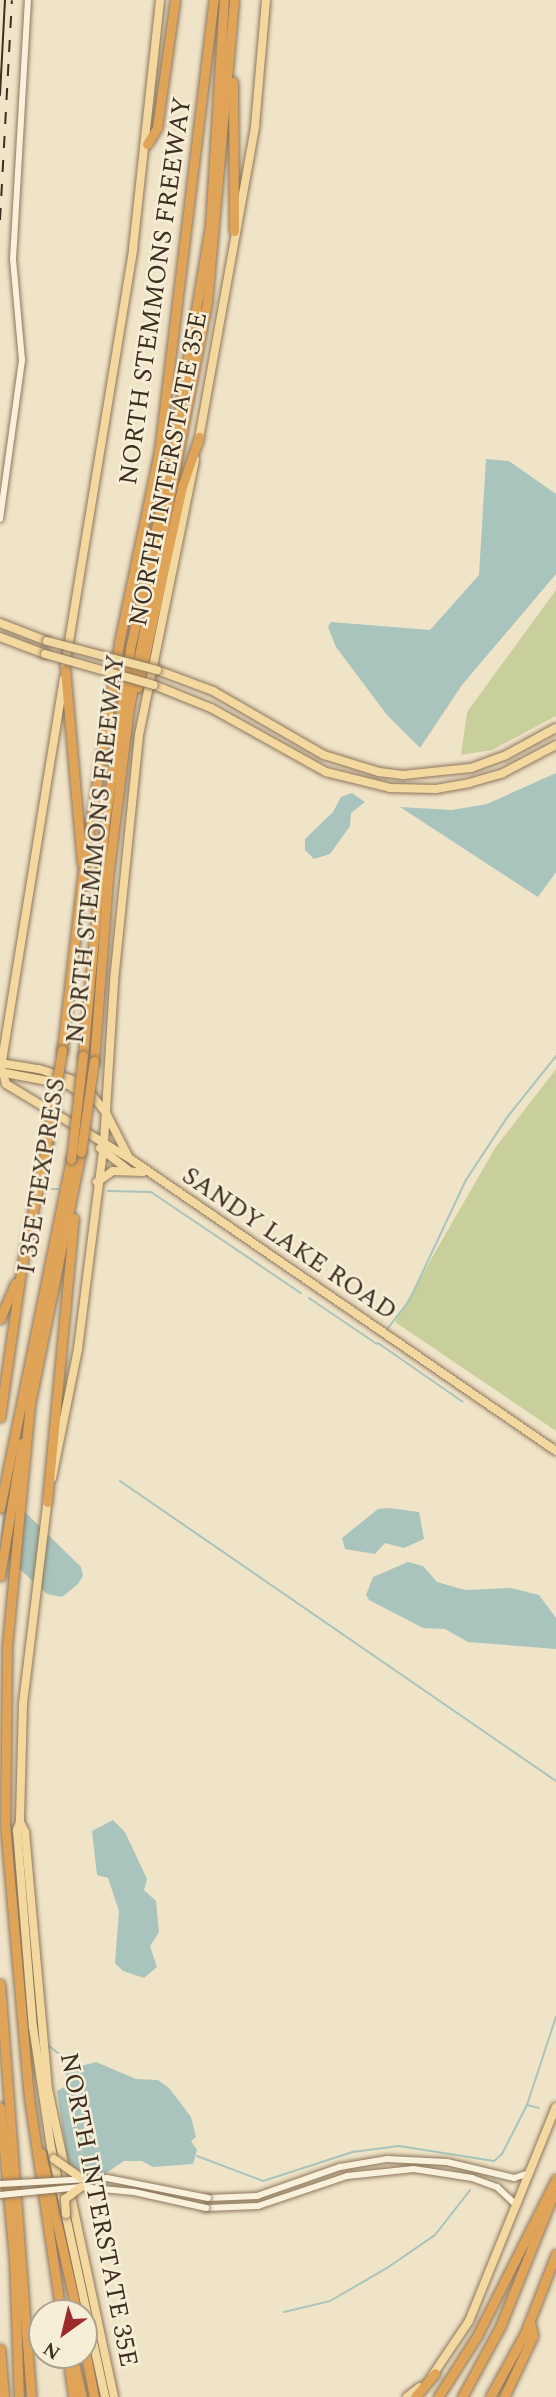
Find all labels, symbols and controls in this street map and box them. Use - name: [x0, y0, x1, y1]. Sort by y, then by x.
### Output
- street label: NORTH STEMMONS FREEWAY: [113, 95, 199, 487]
- street label: NORTH INTERSTATE 35E: [123, 309, 215, 629]
- street label: NORTH STEMMONS FREEWAY: [60, 653, 132, 1045]
- street label: I 35E TEXPRESS: [11, 1076, 73, 1276]
- street label: SANDY LAKE ROAD: [176, 1160, 402, 1328]
- street label: NORTH INTERSTATE 35E: [52, 2050, 144, 2370]
- north arrow: [28, 2299, 98, 2369]

